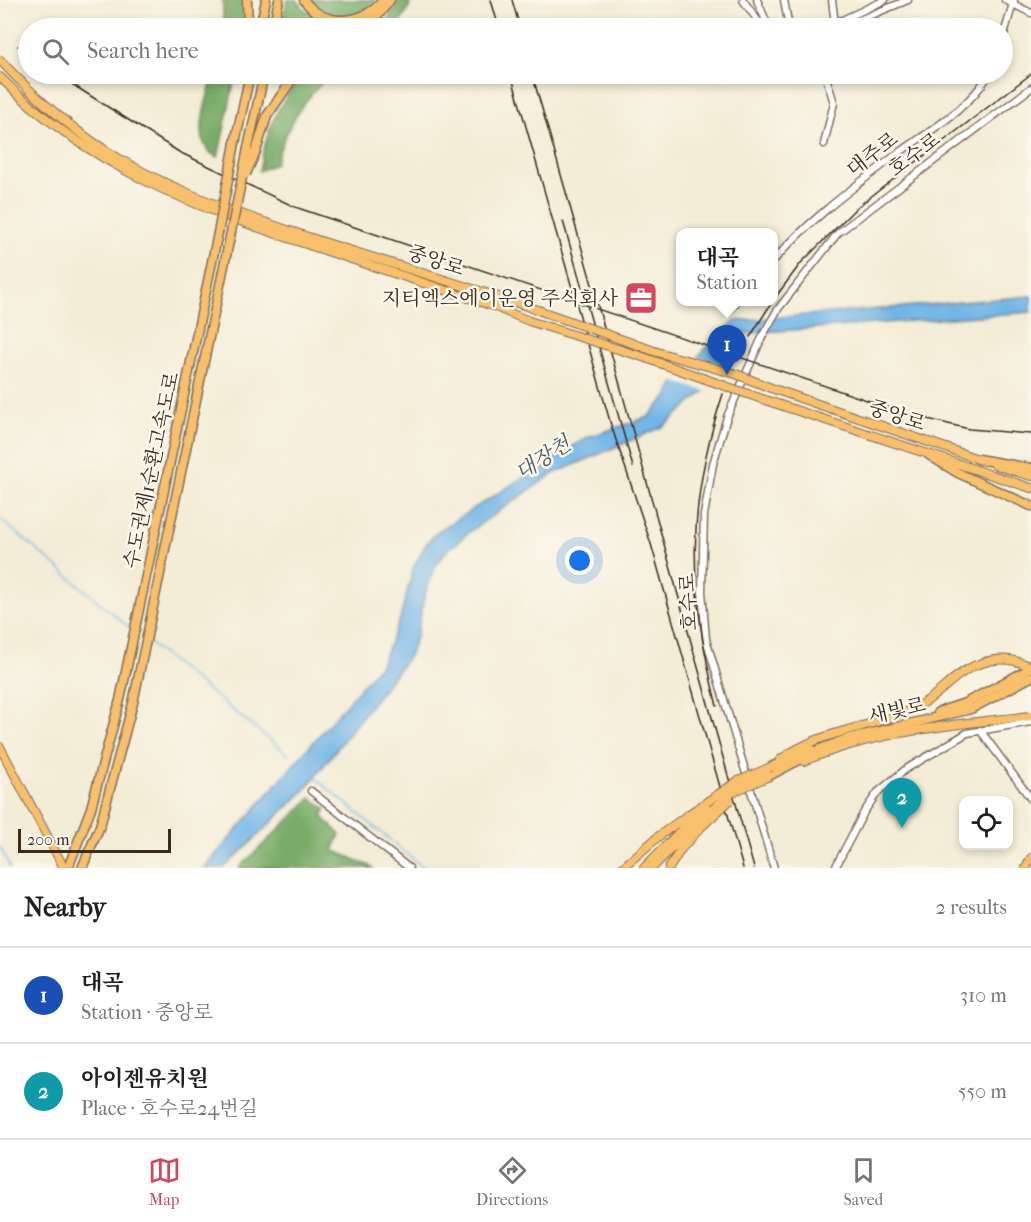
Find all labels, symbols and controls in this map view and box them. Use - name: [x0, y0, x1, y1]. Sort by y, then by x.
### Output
- search box: [18, 18, 1013, 84]
- icon: search: [39, 35, 72, 68]
- text: Search here: [87, 38, 199, 64]
- street label: 대주로: [842, 127, 902, 181]
- street label: 호수로: [884, 128, 944, 181]
- popup: [676, 228, 778, 306]
- street label: 중앙로: [405, 241, 467, 280]
- text: 대곡: [696, 245, 739, 271]
- text: Station: [696, 271, 758, 294]
- office icon: 지티엑스에이운영 주식회사: [623, 280, 659, 316]
- place label: 지티엑스에이운영 주식회사: [382, 287, 619, 310]
- pin: 1: [708, 326, 746, 375]
- street label: 수도권제1순환고속도로: [119, 370, 184, 570]
- street label: 중앙로: [866, 396, 928, 435]
- water label: 대장천: [511, 430, 576, 485]
- your location: [565, 546, 594, 575]
- street label: 호수로: [675, 572, 702, 632]
- street label: 새빛로: [866, 693, 928, 728]
- pin: 2: [882, 778, 922, 828]
- map controls: [959, 796, 1013, 850]
- button: locate: [959, 796, 1013, 850]
- scale bar: [18, 826, 171, 854]
- text: 200 m: [27, 830, 70, 849]
- text: Nearby: [24, 892, 106, 923]
- text: 2 results: [936, 896, 1007, 919]
- text: 대곡: [81, 970, 124, 996]
- text: 1: [40, 984, 47, 1007]
- text: 310 m: [960, 984, 1007, 1007]
- text: Station · 중앙로: [81, 1001, 213, 1024]
- text: 아이젠유치원: [81, 1066, 209, 1092]
- text: 2: [38, 1080, 49, 1103]
- text: 550 m: [958, 1080, 1007, 1103]
- text: Place · 호수로24번길: [81, 1097, 258, 1120]
- tab: Map: [148, 1154, 181, 1209]
- tab: Directions: [476, 1154, 548, 1209]
- tab: Saved: [844, 1154, 883, 1209]

